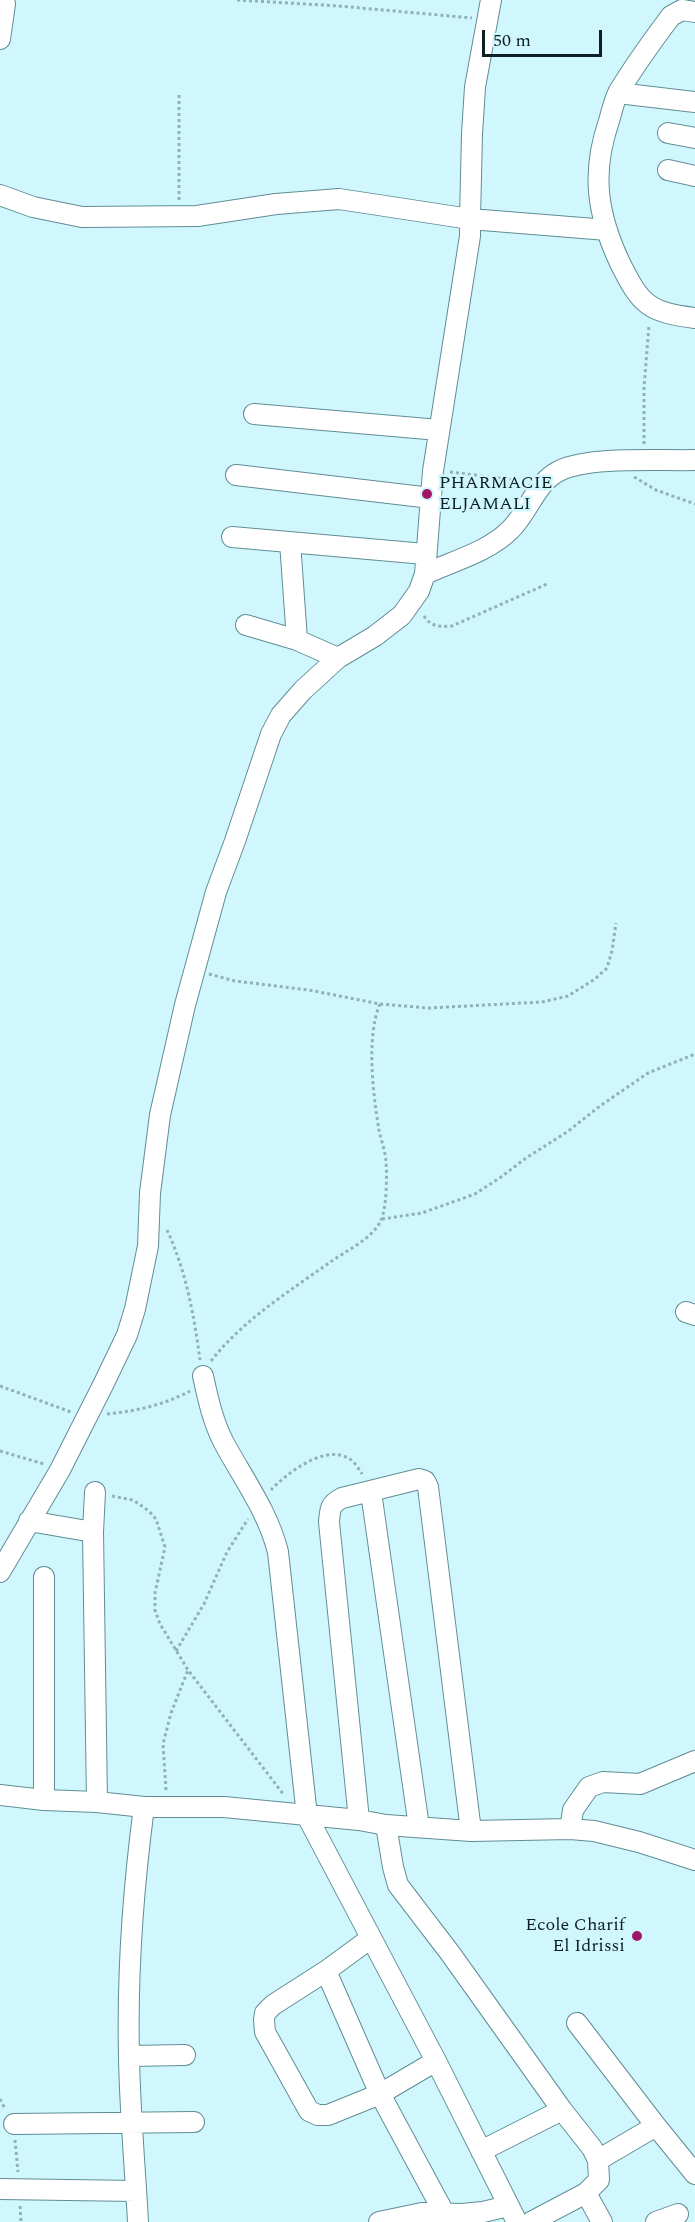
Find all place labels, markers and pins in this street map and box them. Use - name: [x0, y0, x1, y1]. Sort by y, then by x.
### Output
- place label: PHARMACIE ELJAMALI: [439, 473, 553, 516]
- marker: PHARMACIE ELJAMALI: [420, 487, 434, 501]
- place label: Ecole Charif El Idrissi: [525, 1915, 625, 1958]
- marker: Ecole Charif El Idrissi: [630, 1929, 644, 1943]

